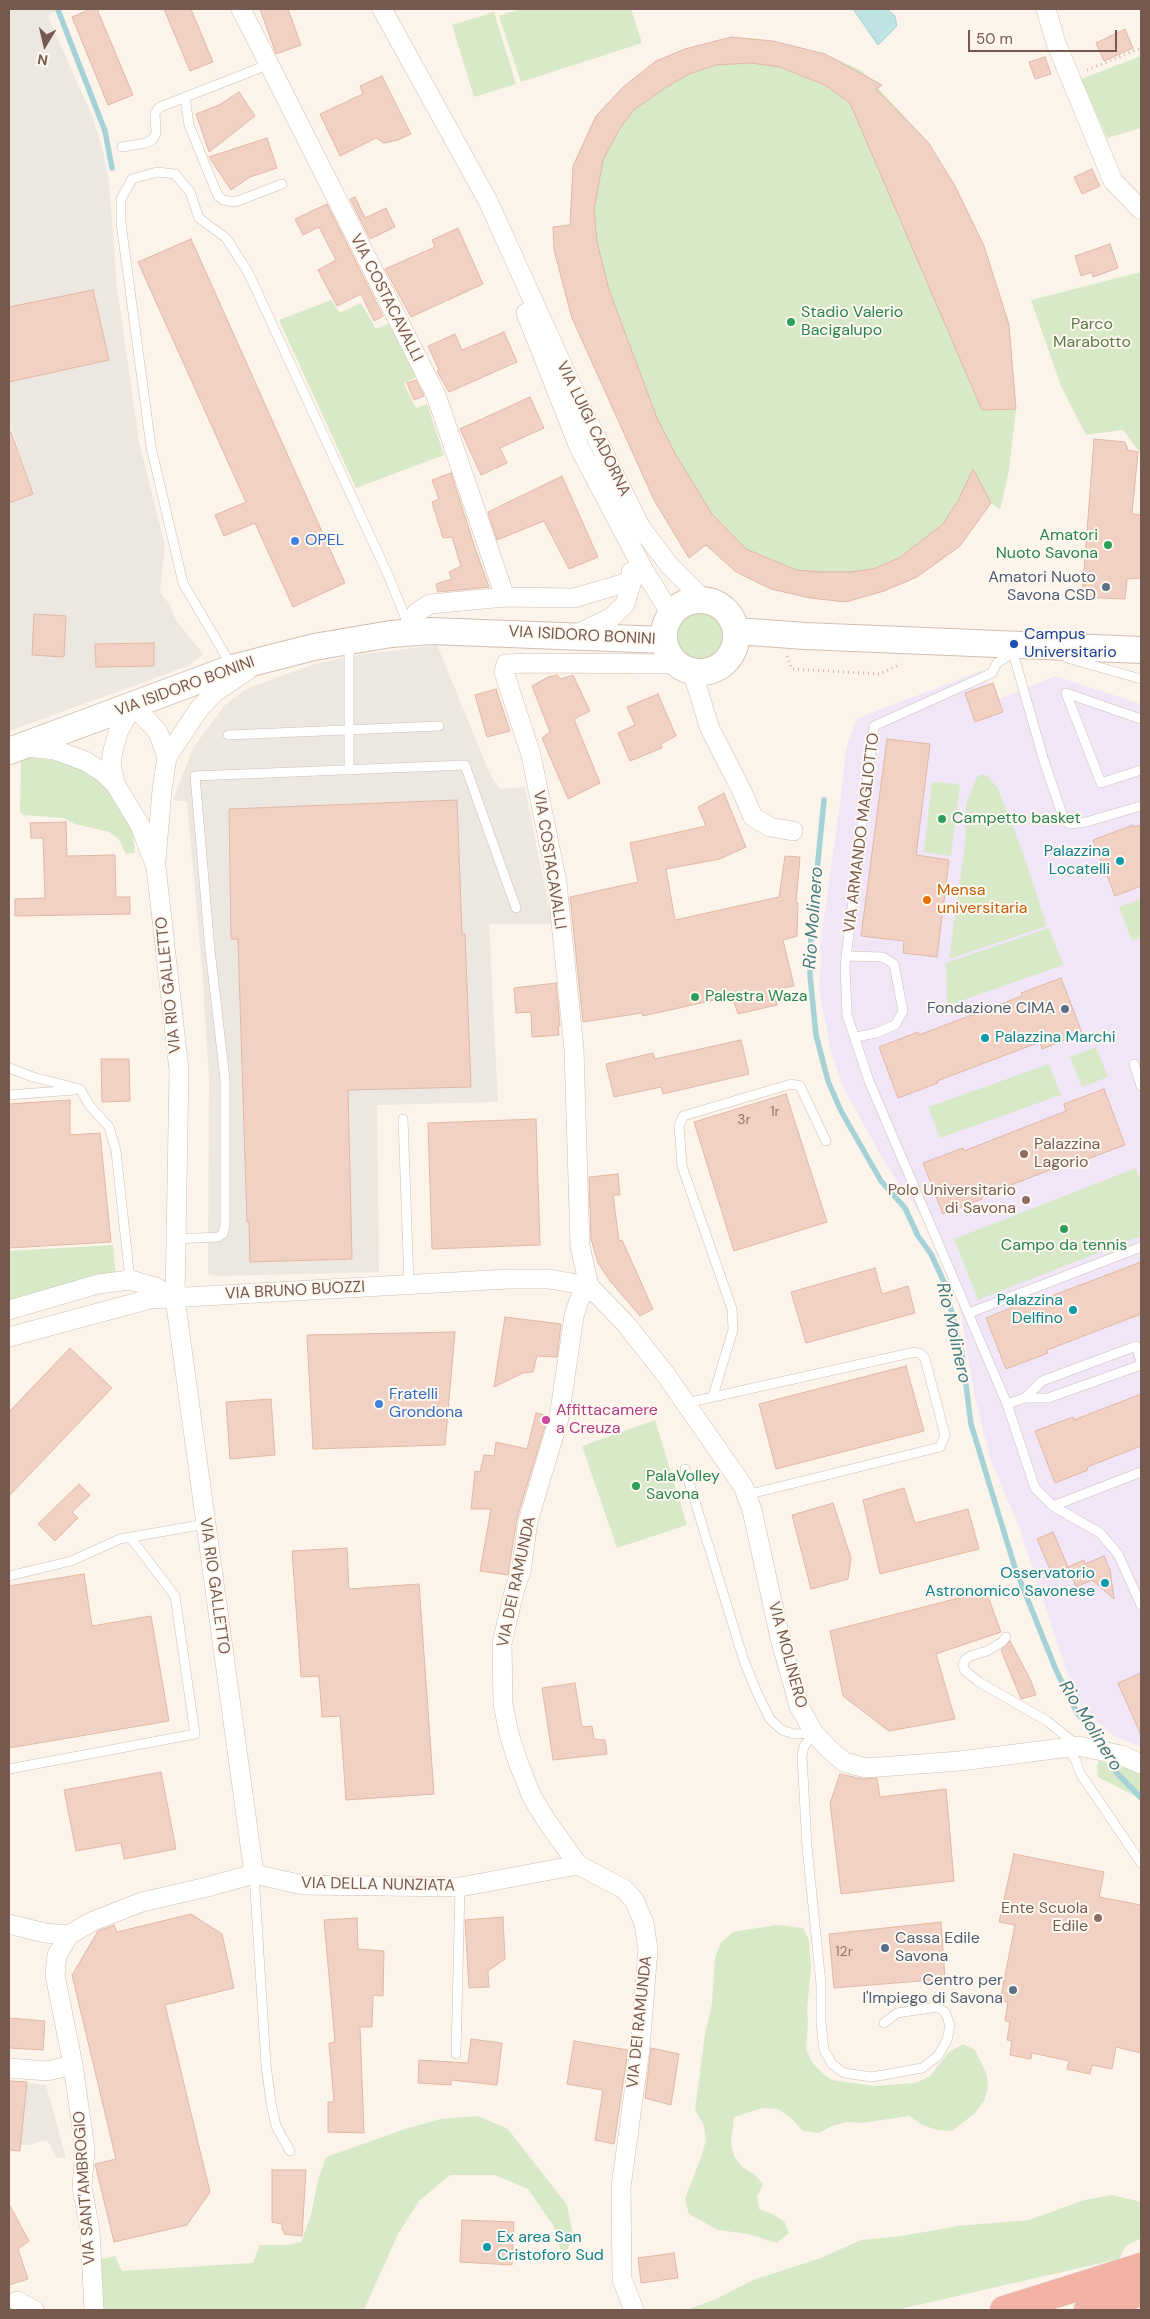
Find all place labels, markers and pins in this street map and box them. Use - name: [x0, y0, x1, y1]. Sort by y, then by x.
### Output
- place label: Stadio Valerio Bacigalupo: [801, 303, 903, 341]
- marker: Stadio Valerio Bacigalupo: [785, 316, 797, 328]
- place label: Amatori Nuoto Savona: [996, 526, 1098, 564]
- place label: OPEL: [305, 531, 344, 551]
- marker: OPEL: [289, 535, 301, 547]
- marker: Amatori Nuoto Savona: [1102, 539, 1114, 551]
- place label: Amatori Nuoto Savona CSD: [988, 568, 1096, 606]
- marker: Amatori Nuoto Savona CSD: [1100, 581, 1112, 593]
- place label: Campus Universitario: [1024, 625, 1117, 663]
- marker: Campus Universitario: [1008, 638, 1020, 650]
- place label: Campetto basket: [952, 809, 1081, 829]
- marker: Campetto basket: [936, 813, 948, 825]
- place label: Palazzina Locatelli: [1044, 842, 1110, 880]
- marker: Palazzina Locatelli: [1114, 855, 1126, 867]
- place label: Mensa universitaria: [937, 881, 1028, 919]
- marker: Mensa universitaria: [921, 894, 933, 906]
- place label: Palestra Waza: [705, 987, 808, 1007]
- marker: Palestra Waza: [689, 991, 701, 1003]
- place label: Fondazione CIMA: [927, 999, 1055, 1019]
- marker: Fondazione CIMA: [1059, 1003, 1071, 1015]
- place label: Palazzina Marchi: [995, 1028, 1115, 1048]
- marker: Palazzina Marchi: [979, 1032, 991, 1044]
- place label: Palazzina Lagorio: [1034, 1135, 1100, 1173]
- marker: Palazzina Lagorio: [1018, 1148, 1030, 1160]
- place label: Polo Universitario di Savona: [888, 1181, 1016, 1219]
- marker: Polo Universitario di Savona: [1020, 1194, 1032, 1206]
- marker: Campo da tennis: [1058, 1223, 1070, 1235]
- place label: Campo da tennis: [1001, 1236, 1127, 1256]
- place label: Palazzina Delfino: [997, 1291, 1063, 1329]
- marker: Palazzina Delfino: [1067, 1304, 1079, 1316]
- place label: Fratelli Grondona: [389, 1385, 463, 1423]
- marker: Fratelli Grondona: [373, 1398, 385, 1410]
- place label: Affittacamere a Creuza: [556, 1401, 658, 1439]
- marker: Affittacamere a Creuza: [540, 1414, 552, 1426]
- place label: PalaVolley Savona: [646, 1467, 720, 1505]
- marker: PalaVolley Savona: [630, 1480, 642, 1492]
- place label: Osservatorio Astronomico Savonese: [925, 1564, 1095, 1602]
- marker: Osservatorio Astronomico Savonese: [1099, 1577, 1111, 1589]
- place label: Ente Scuola Edile: [1001, 1899, 1088, 1937]
- marker: Ente Scuola Edile: [1092, 1912, 1104, 1924]
- place label: Cassa Edile Savona: [895, 1929, 980, 1967]
- marker: Cassa Edile Savona: [879, 1942, 891, 1954]
- place label: Centro per l'Impiego di Savona: [862, 1971, 1003, 2009]
- marker: Centro per l'Impiego di Savona: [1007, 1984, 1019, 1996]
- place label: Ex area San Cristoforo Sud: [497, 2228, 604, 2266]
- marker: Ex area San Cristoforo Sud: [481, 2241, 493, 2253]

